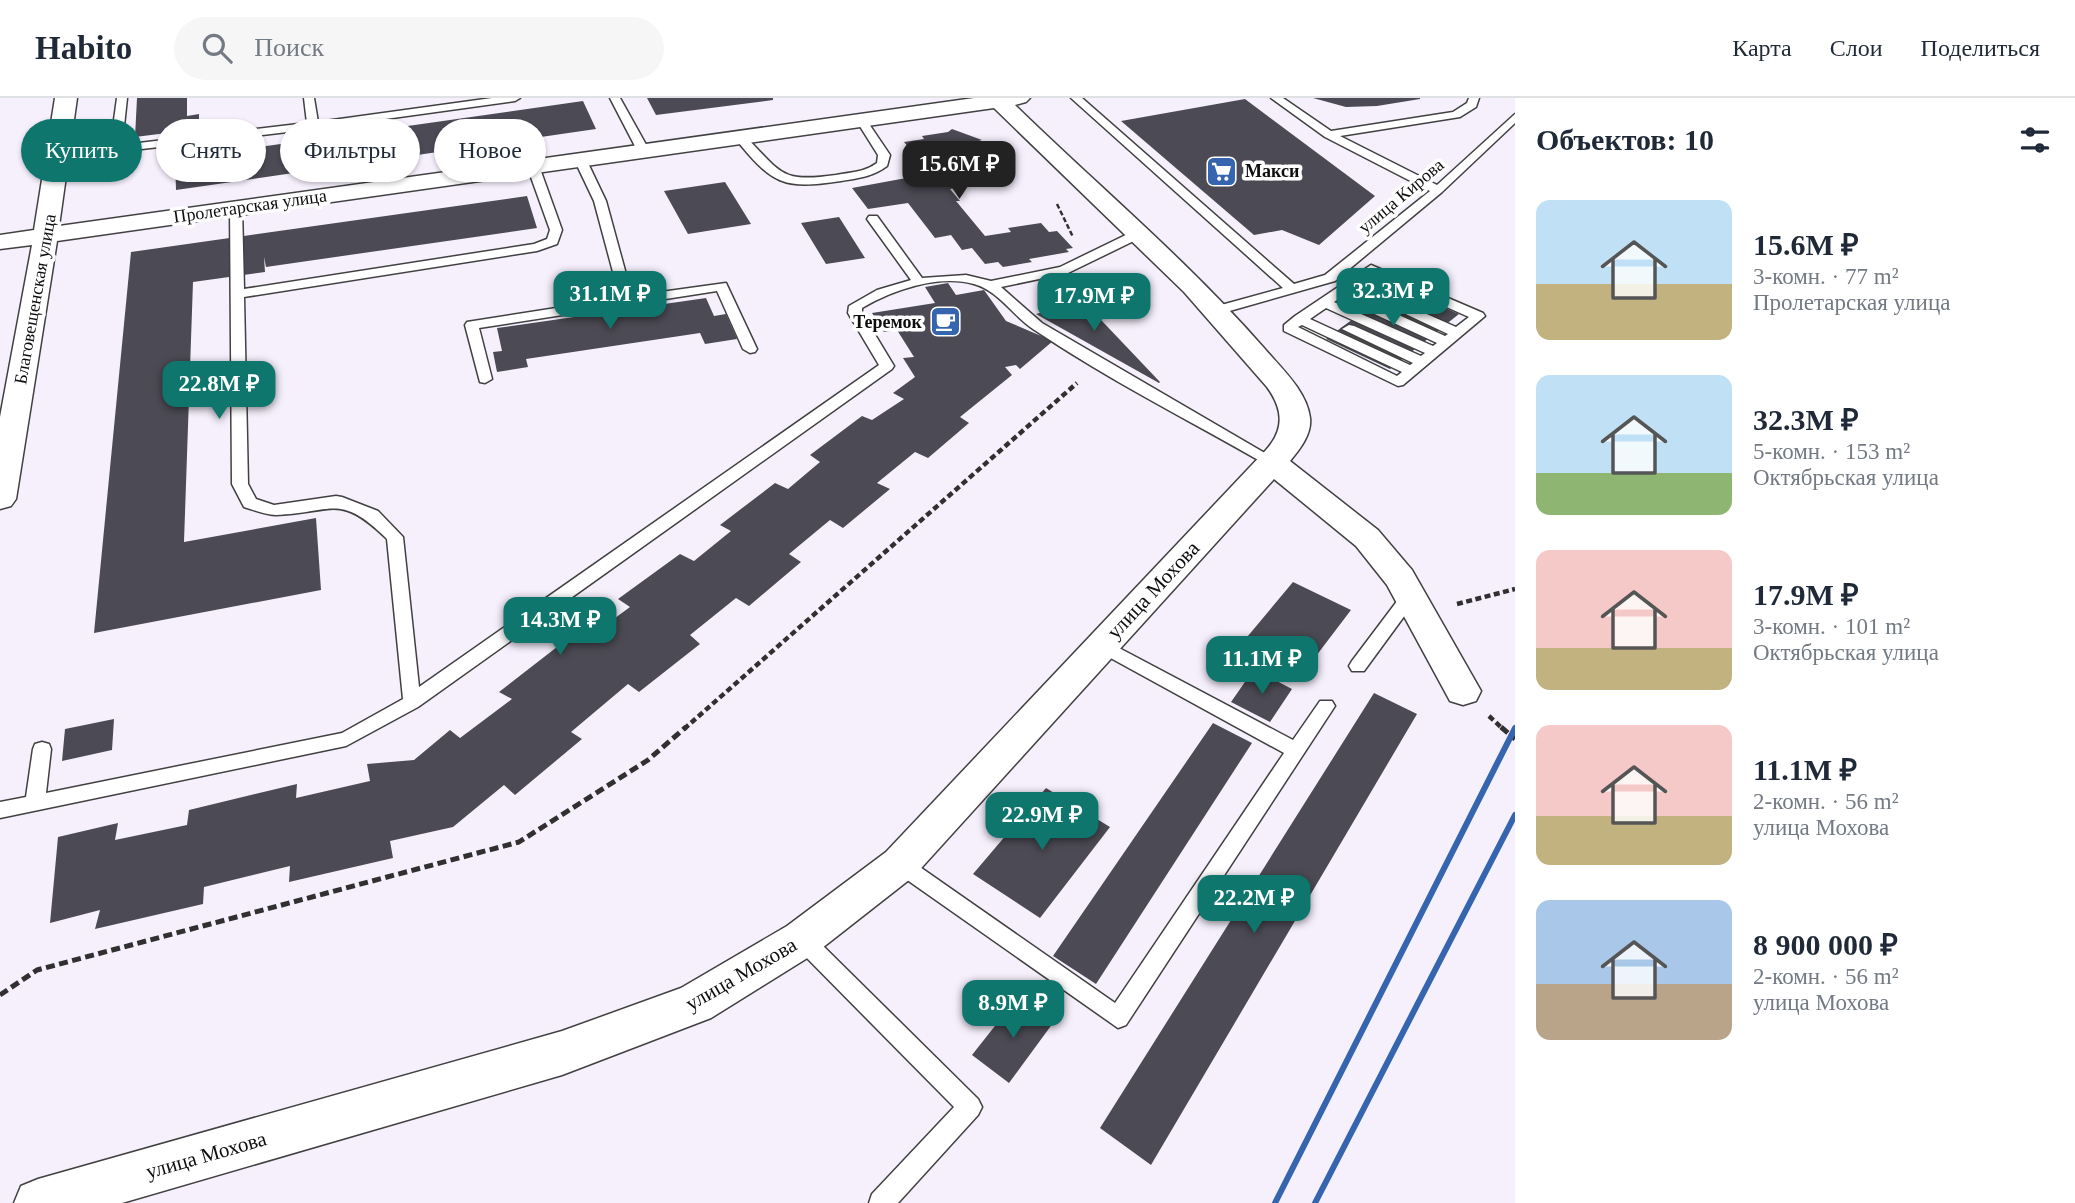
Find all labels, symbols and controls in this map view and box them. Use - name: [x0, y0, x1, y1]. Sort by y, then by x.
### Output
- search box: [174, 17, 664, 80]
- icon: search: [198, 29, 236, 67]
- text: Habito: [35, 30, 132, 66]
- text: Поиск: [254, 33, 324, 62]
- text: Карта: [1732, 35, 1792, 61]
- text: Слои: [1830, 35, 1883, 61]
- text: Поделиться: [1921, 35, 2040, 61]
- chip: Купить: [21, 119, 142, 182]
- chip: Снять: [156, 119, 266, 182]
- chip: Фильтры: [280, 119, 420, 182]
- chip: Новое: [434, 119, 546, 182]
- icon: filters: [2016, 121, 2054, 159]
- text: Объектов: 10: [1536, 123, 1714, 156]
- pin: 15.6M ₽: [894, 141, 1024, 201]
- text: 15.6M ₽: [918, 151, 1000, 176]
- supermarket icon: Макси: [1205, 154, 1239, 188]
- street label: улица Кирова: [1354, 155, 1448, 237]
- place label: Макси: [1245, 161, 1299, 181]
- street label: Пролетарская улица: [172, 185, 328, 227]
- street label: Благовещенская улица: [10, 212, 60, 386]
- icon: home: [1592, 228, 1676, 312]
- text: 15.6M ₽: [1753, 228, 1859, 261]
- text: 3-комн. · 77 m²: [1753, 264, 1899, 289]
- pin: 32.3M ₽: [1328, 268, 1458, 328]
- pin: 31.1M ₽: [545, 272, 675, 331]
- pin: 17.9M ₽: [1029, 274, 1159, 333]
- text: 32.3M ₽: [1352, 278, 1434, 303]
- text: 31.1M ₽: [569, 281, 651, 306]
- text: 17.9M ₽: [1053, 283, 1135, 308]
- text: Пролетарская улица: [1753, 290, 1950, 315]
- cafe icon: Теремок: [928, 305, 962, 339]
- place label: Теремок: [853, 312, 923, 332]
- pin: 22.8M ₽: [154, 362, 284, 421]
- text: 22.8M ₽: [178, 371, 260, 396]
- icon: home: [1592, 403, 1676, 487]
- text: 32.3M ₽: [1753, 403, 1859, 436]
- text: 5-комн. · 153 m²: [1753, 439, 1910, 464]
- text: Октябрьская улица: [1753, 465, 1939, 490]
- street label: улица Мохова: [1102, 536, 1205, 644]
- icon: home: [1592, 578, 1676, 662]
- text: 17.9M ₽: [1753, 578, 1859, 611]
- pin: 14.3M ₽: [495, 598, 625, 657]
- text: 14.3M ₽: [519, 607, 601, 632]
- text: 3-комн. · 101 m²: [1753, 614, 1910, 639]
- pin: 11.1M ₽: [1197, 636, 1327, 696]
- text: Октябрьская улица: [1753, 640, 1939, 665]
- text: 11.1M ₽: [1222, 646, 1302, 671]
- icon: home: [1592, 753, 1676, 837]
- text: 11.1M ₽: [1753, 753, 1857, 786]
- text: 2-комн. · 56 m²: [1753, 789, 1899, 814]
- pin: 22.9M ₽: [977, 792, 1107, 852]
- text: 22.9M ₽: [1001, 802, 1083, 827]
- text: улица Мохова: [1753, 815, 1889, 840]
- pin: 22.2M ₽: [1189, 876, 1319, 935]
- text: 22.2M ₽: [1213, 885, 1295, 910]
- icon: home: [1592, 928, 1676, 1012]
- text: 8 900 000 ₽: [1753, 928, 1898, 961]
- street label: улица Мохова: [681, 932, 801, 1015]
- text: 2-комн. · 56 m²: [1753, 964, 1899, 989]
- pin: 8.9M ₽: [956, 981, 1070, 1040]
- text: 8.9M ₽: [978, 990, 1048, 1015]
- text: улица Мохова: [1753, 990, 1889, 1015]
- street label: улица Мохова: [143, 1126, 270, 1184]

